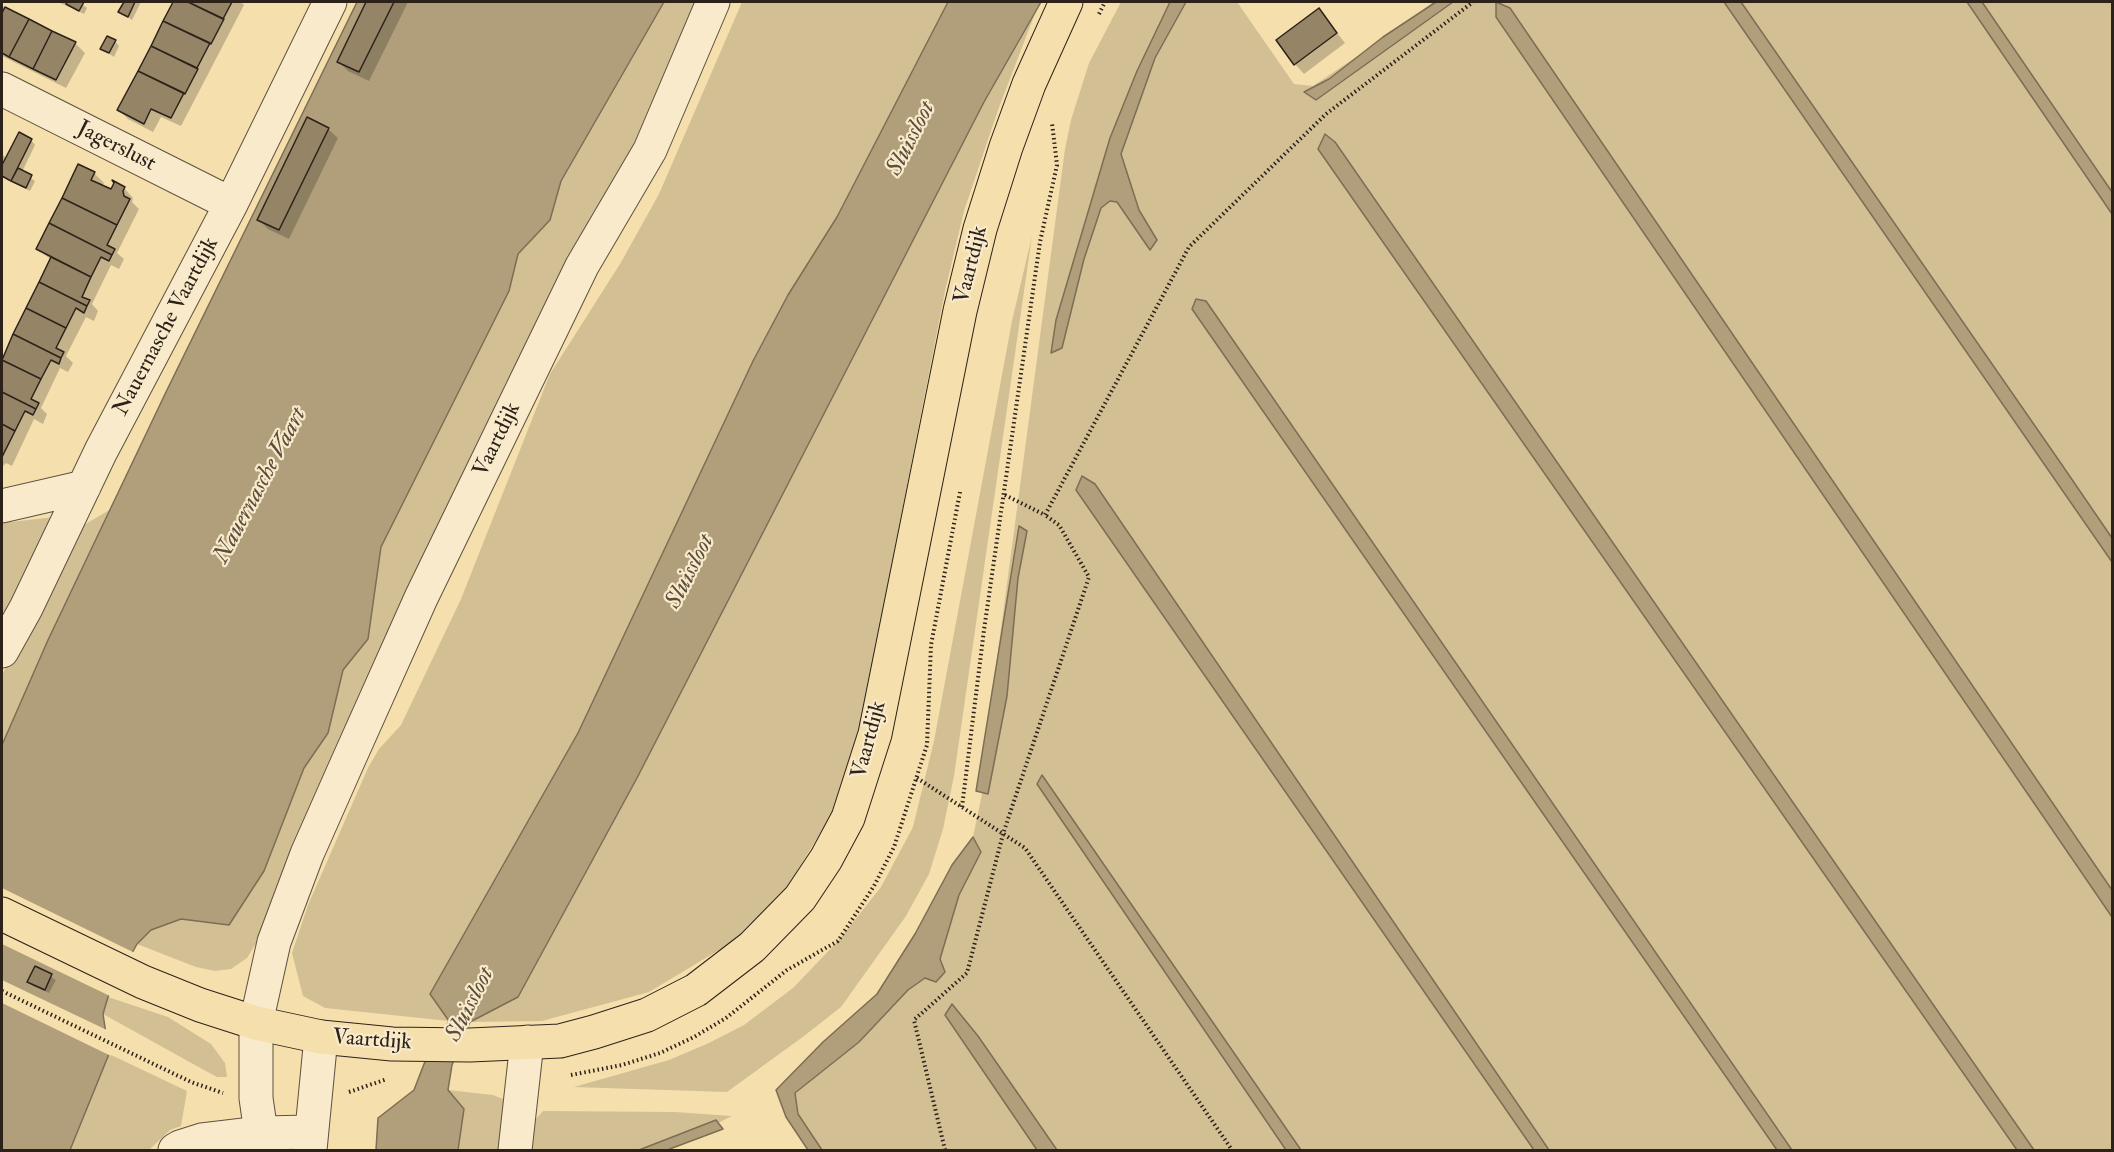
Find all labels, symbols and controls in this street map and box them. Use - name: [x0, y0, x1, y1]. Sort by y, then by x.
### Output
- water label: Sluissloot: [881, 97, 943, 181]
- street label: Jagerslust: [72, 116, 160, 178]
- street label: Vaartdijk: [950, 223, 994, 307]
- street label: Nauernasche Vaartdijk: [109, 233, 225, 421]
- street label: Vaartdijk: [469, 399, 527, 481]
- water label: Nauernasche Vaart: [208, 403, 314, 569]
- water label: Sluissloot: [660, 530, 722, 614]
- street label: Vaartdijk: [847, 698, 893, 782]
- water label: Sluissloot: [440, 963, 502, 1047]
- street label: Vaartdijk: [332, 1025, 412, 1057]

